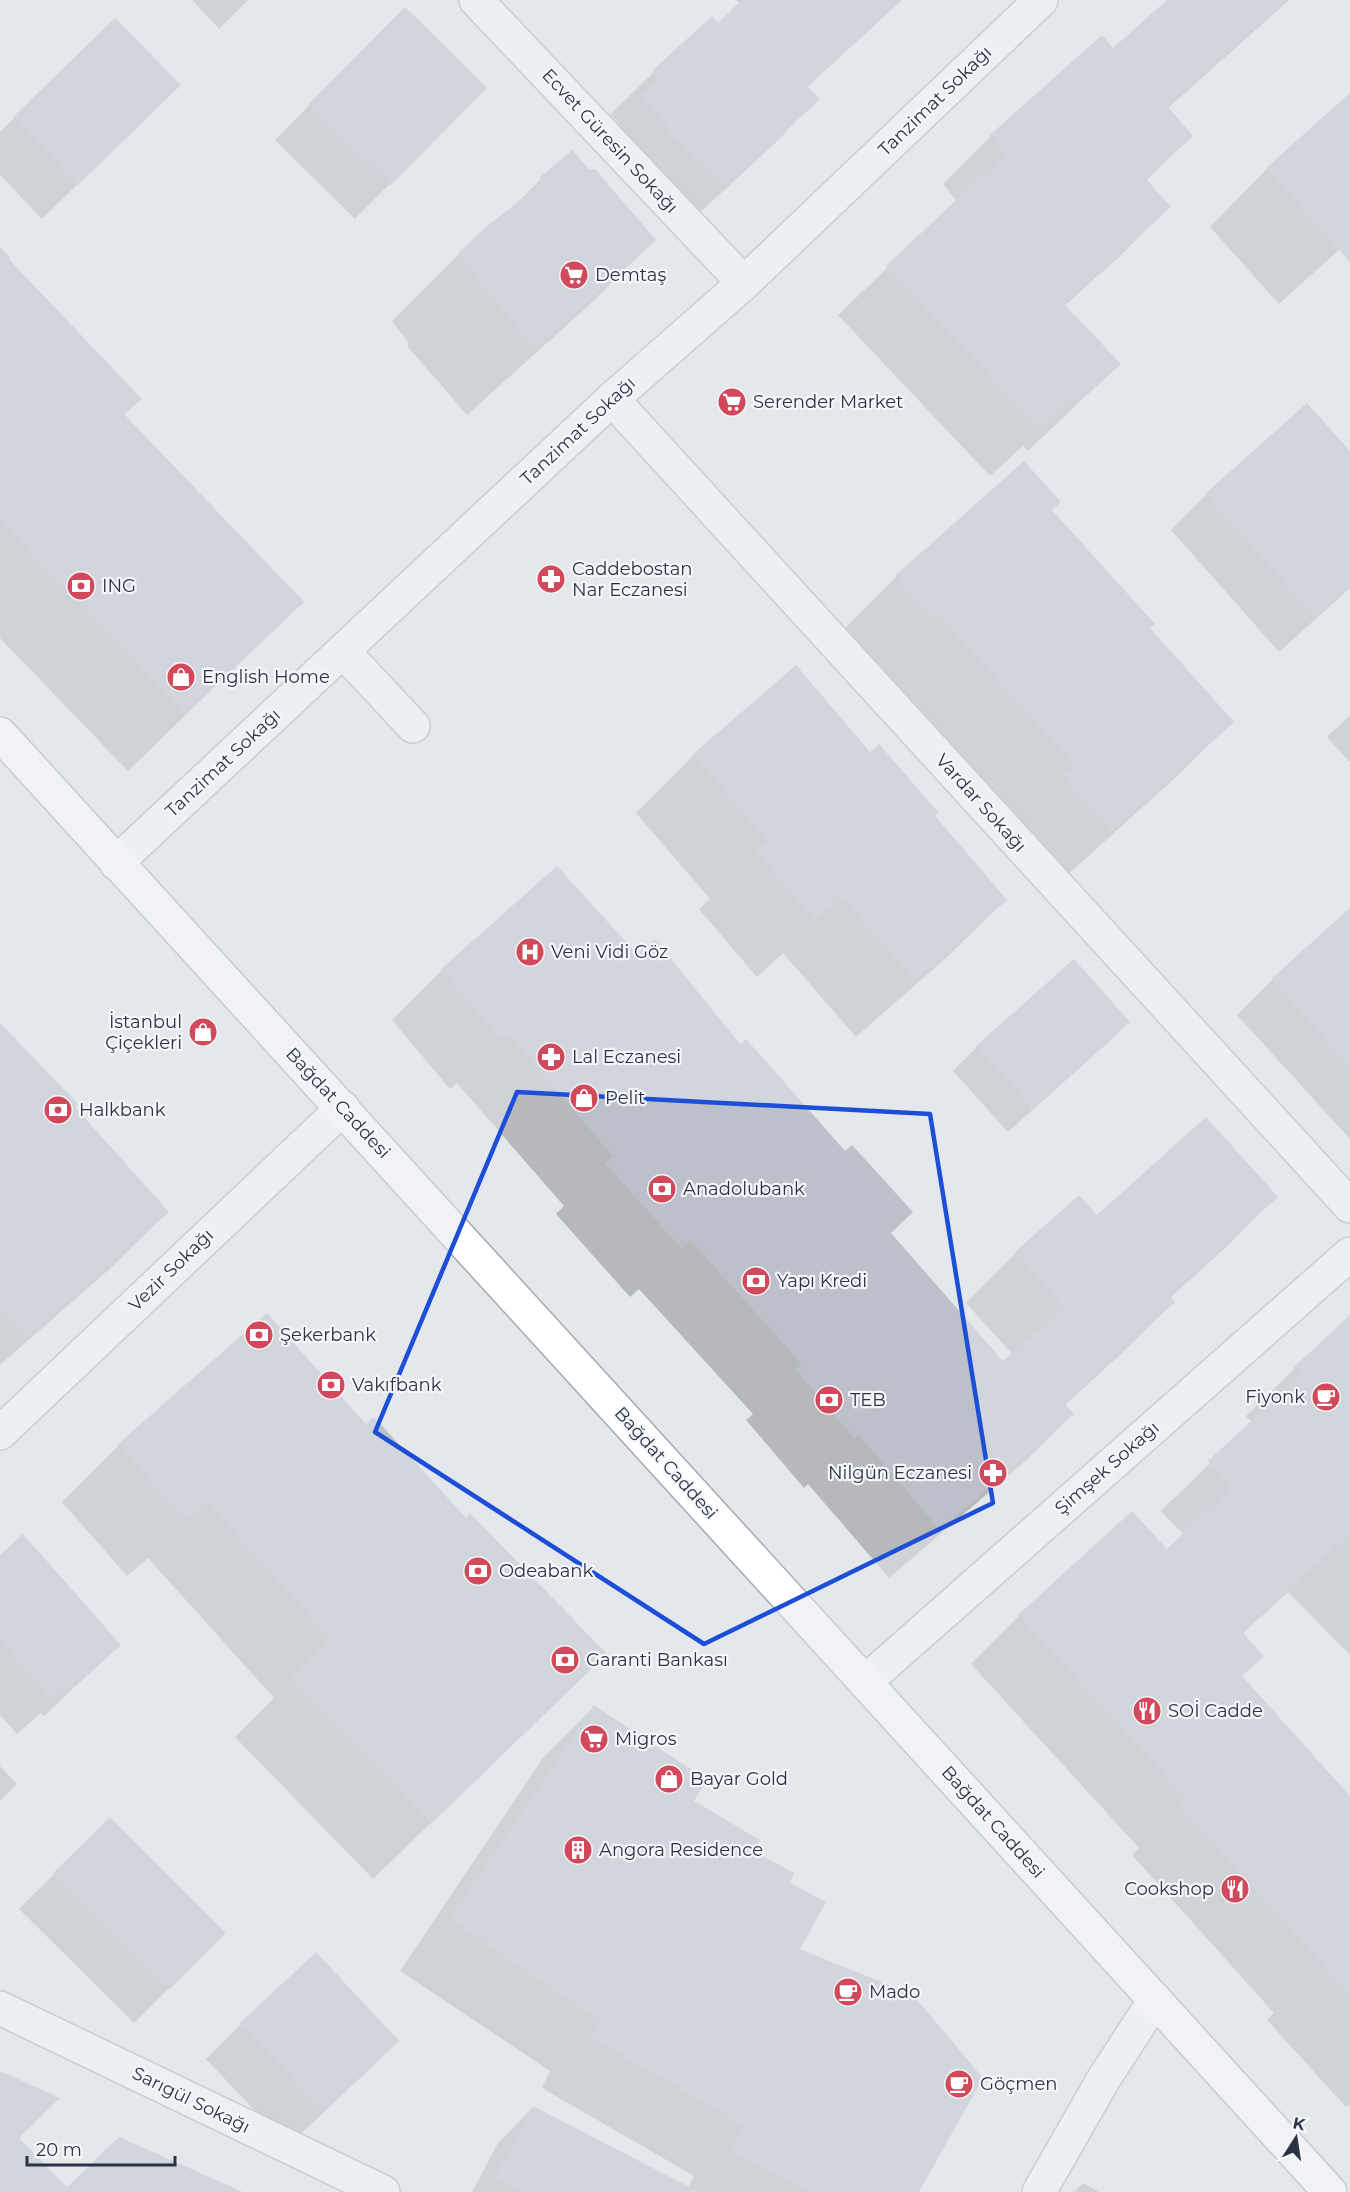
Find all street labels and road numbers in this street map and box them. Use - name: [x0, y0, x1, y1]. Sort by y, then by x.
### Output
- street label: Tanzimat Sokağı: [874, 41, 996, 161]
- street label: Ecvet Güresin Sokağı: [537, 64, 683, 218]
- street label: Tanzimat Sokağı: [516, 372, 640, 490]
- street label: Tanzimat Sokağı: [161, 704, 285, 822]
- street label: Vardar Sokağı: [931, 749, 1031, 857]
- street label: Bağdat Caddesi: [281, 1043, 395, 1163]
- street label: Vezir Sokağı: [124, 1224, 218, 1316]
- street label: Bağdat Caddesi: [610, 1402, 722, 1524]
- street label: Şimşek Sokağı: [1050, 1417, 1164, 1519]
- street label: Bağdat Caddesi: [937, 1761, 1049, 1883]
- street label: Sarıgül Sokağı: [129, 2062, 253, 2138]

